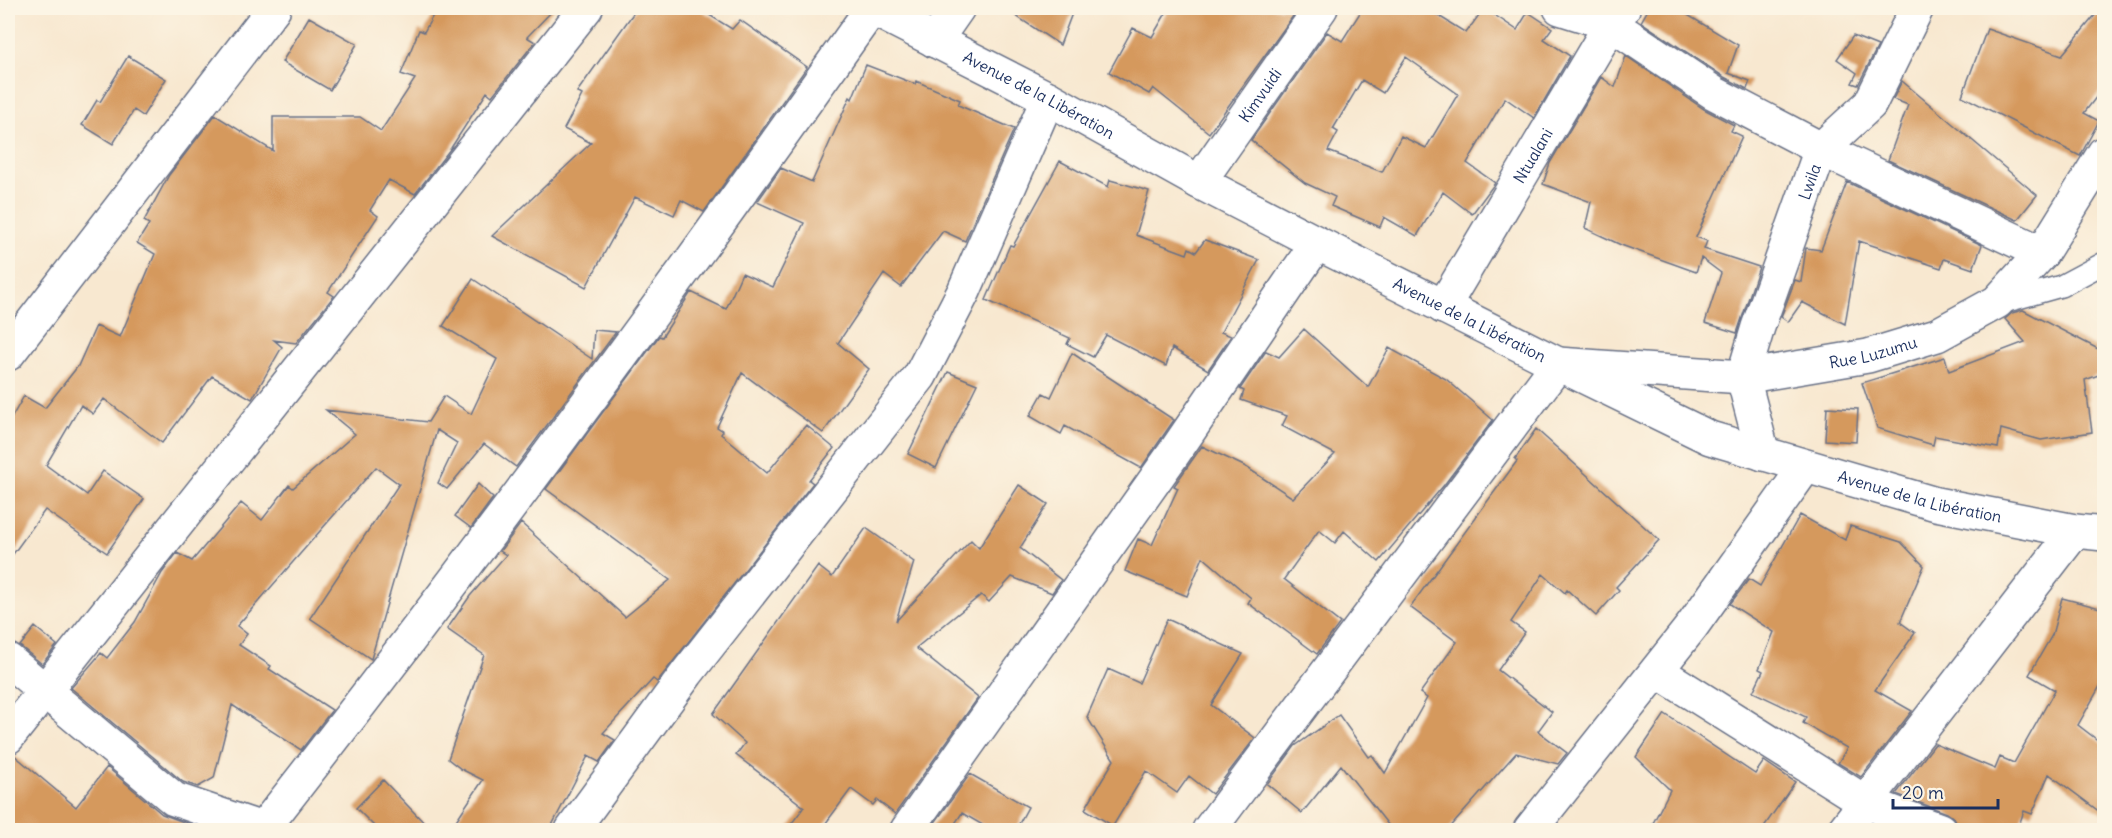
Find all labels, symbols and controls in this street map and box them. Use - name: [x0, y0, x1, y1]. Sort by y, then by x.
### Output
- street label: Avenue de la Libération: [960, 47, 1118, 143]
- street label: Kimvuidi: [1234, 64, 1286, 126]
- street label: Ntualani: [1509, 125, 1557, 187]
- street label: Lwila: [1794, 161, 1825, 202]
- street label: Avenue de la Libération: [1390, 273, 1549, 366]
- street label: Rue Luzumu: [1827, 332, 1919, 372]
- street label: Avenue de la Libération: [1836, 466, 2003, 527]
- scale bar: [1893, 772, 1998, 810]
- text: 20 m: [1902, 781, 1944, 804]

